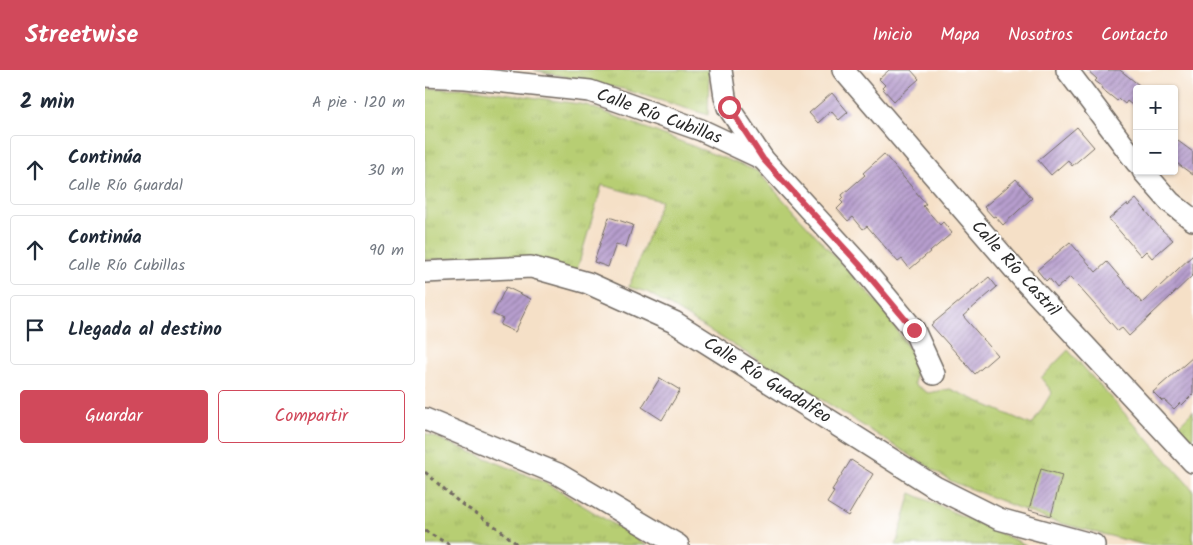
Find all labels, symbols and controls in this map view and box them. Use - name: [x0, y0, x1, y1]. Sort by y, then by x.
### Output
- text: Streetwise: [25, 16, 138, 55]
- text: Inicio: [872, 21, 912, 50]
- text: Mapa: [940, 21, 980, 50]
- text: Nosotros: [1008, 21, 1073, 50]
- text: Contacto: [1101, 21, 1168, 50]
- street label: Calle Río Cubillas: [592, 81, 726, 153]
- map controls: [1133, 85, 1178, 175]
- button: +: [1133, 85, 1178, 130]
- text: 2 min: [20, 86, 75, 119]
- text: A pie · 120 m: [312, 90, 405, 115]
- route start: [718, 96, 741, 119]
- button: −: [1133, 130, 1178, 175]
- text: Continúa: [68, 143, 142, 173]
- icon: ahead: [21, 156, 49, 184]
- text: 30 m: [368, 158, 404, 183]
- text: Calle Río Guardal: [68, 173, 183, 198]
- street label: Calle Río Castril: [963, 214, 1067, 324]
- text: Continúa: [68, 223, 142, 253]
- icon: ahead: [21, 236, 49, 264]
- text: 90 m: [369, 238, 404, 263]
- text: Calle Río Cubillas: [68, 253, 185, 278]
- text: Llegada al destino: [68, 315, 222, 345]
- icon: arrive: [21, 316, 49, 344]
- route end: [903, 319, 926, 342]
- street label: Calle Río Guadalfeo: [697, 330, 837, 432]
- button: Guardar: [20, 390, 208, 443]
- button: Compartir: [218, 390, 405, 443]

